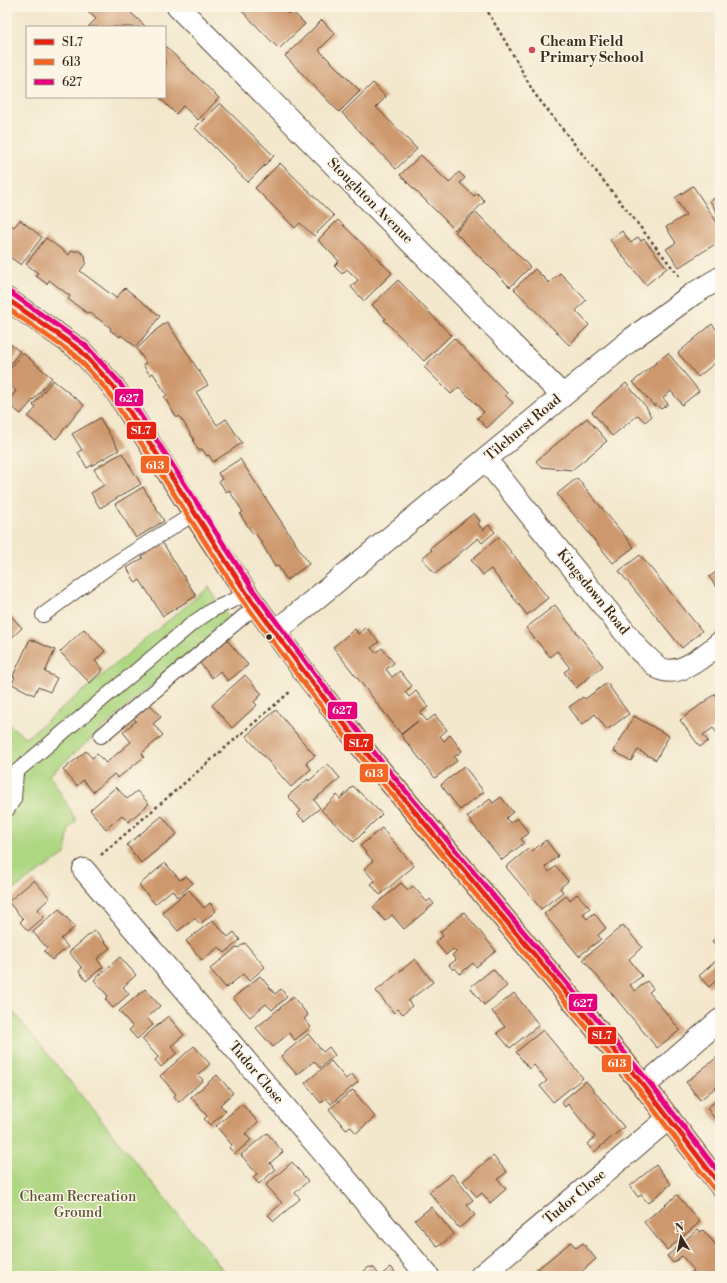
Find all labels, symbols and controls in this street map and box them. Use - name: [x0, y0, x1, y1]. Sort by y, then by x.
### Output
- legend: [26, 26, 166, 98]
- place label: Cheam Field Primary School: [540, 33, 644, 67]
- text: SL7: [62, 35, 83, 50]
- marker: Cheam Field Primary School: [527, 45, 537, 55]
- text: 613: [62, 55, 81, 70]
- text: 627: [62, 75, 82, 90]
- street label: Stoughton Avenue: [323, 154, 417, 248]
- line badge: 627: [114, 388, 144, 407]
- street label: Tilehurst Road: [481, 391, 565, 465]
- text: 627: [119, 392, 140, 406]
- line badge: SL7: [126, 421, 157, 440]
- text: SL7: [131, 424, 152, 438]
- line badge: 613: [140, 455, 170, 474]
- text: 613: [146, 459, 165, 473]
- street label: Kingsdown Road: [553, 545, 633, 639]
- unlabelled marker: [264, 632, 274, 642]
- line badge: 627: [327, 701, 358, 720]
- text: 627: [332, 704, 353, 718]
- line badge: SL7: [343, 733, 374, 752]
- text: SL7: [349, 737, 370, 751]
- line badge: 613: [359, 763, 389, 783]
- text: 613: [365, 767, 384, 781]
- line badge: 627: [568, 993, 598, 1012]
- text: 627: [573, 997, 594, 1011]
- line badge: SL7: [587, 1026, 617, 1045]
- text: SL7: [592, 1029, 613, 1043]
- street label: Tudor Close: [225, 1038, 287, 1108]
- line badge: 613: [601, 1054, 632, 1073]
- text: 613: [608, 1057, 627, 1071]
- street label: Tudor Close: [540, 1166, 610, 1228]
- park label: Cheam Recreation Ground: [20, 1188, 137, 1222]
- north arrow: [661, 1217, 701, 1257]
- text: N: [674, 1220, 685, 1236]

